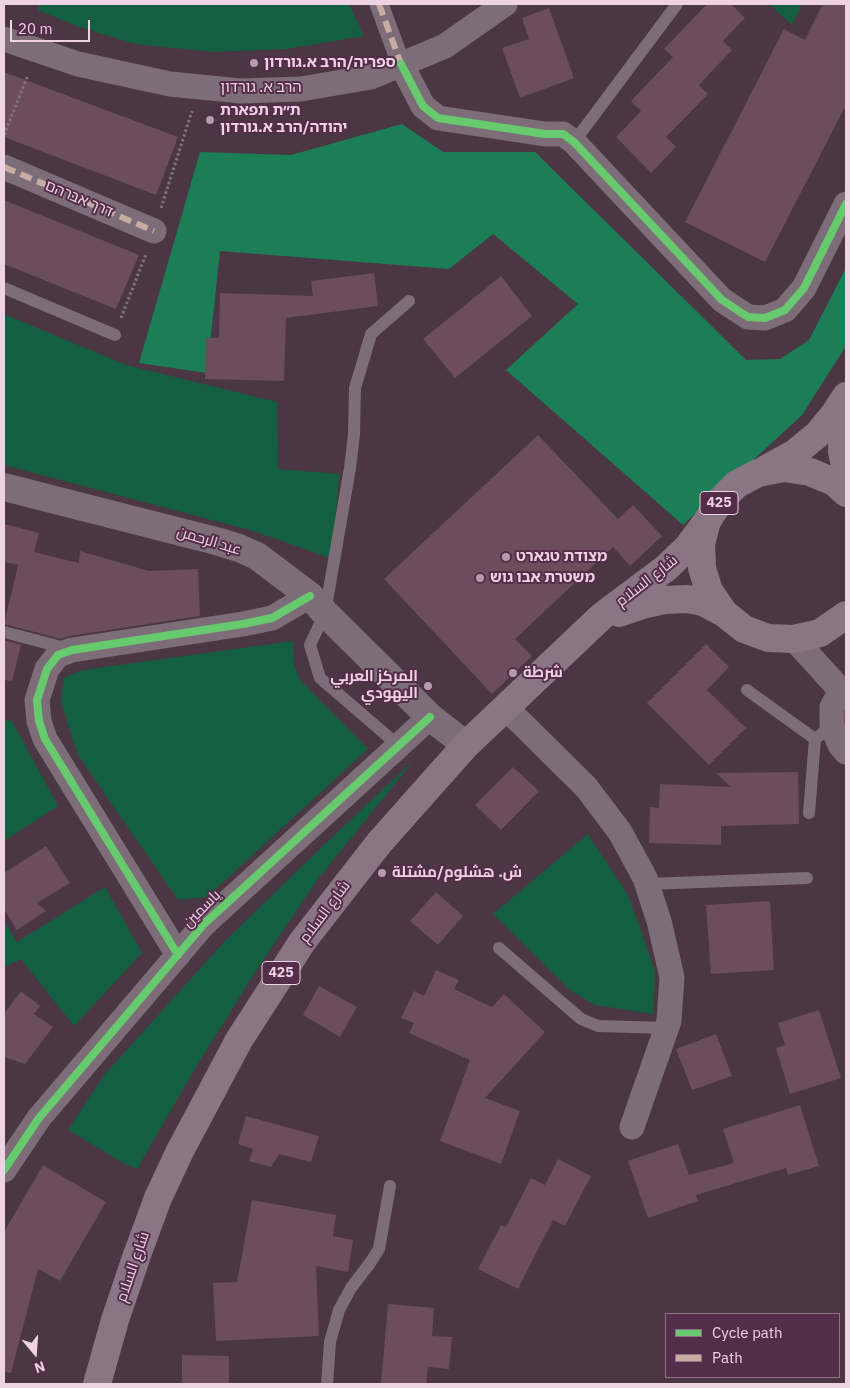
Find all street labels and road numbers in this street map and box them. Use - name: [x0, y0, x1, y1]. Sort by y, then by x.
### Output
- street label: הרב א. גורדון: [220, 79, 302, 97]
- street label: דרך אברהם: [42, 177, 116, 221]
- road number: 425: [700, 492, 738, 514]
- street label: عبد الرحمن: [175, 523, 243, 559]
- street label: شارع السلام: [613, 551, 681, 611]
- street label: شارع السلام: [296, 877, 354, 947]
- street label: ياسمين: [179, 886, 225, 932]
- road number: 425: [262, 961, 300, 984]
- street label: شارع السلام: [113, 1230, 153, 1304]

